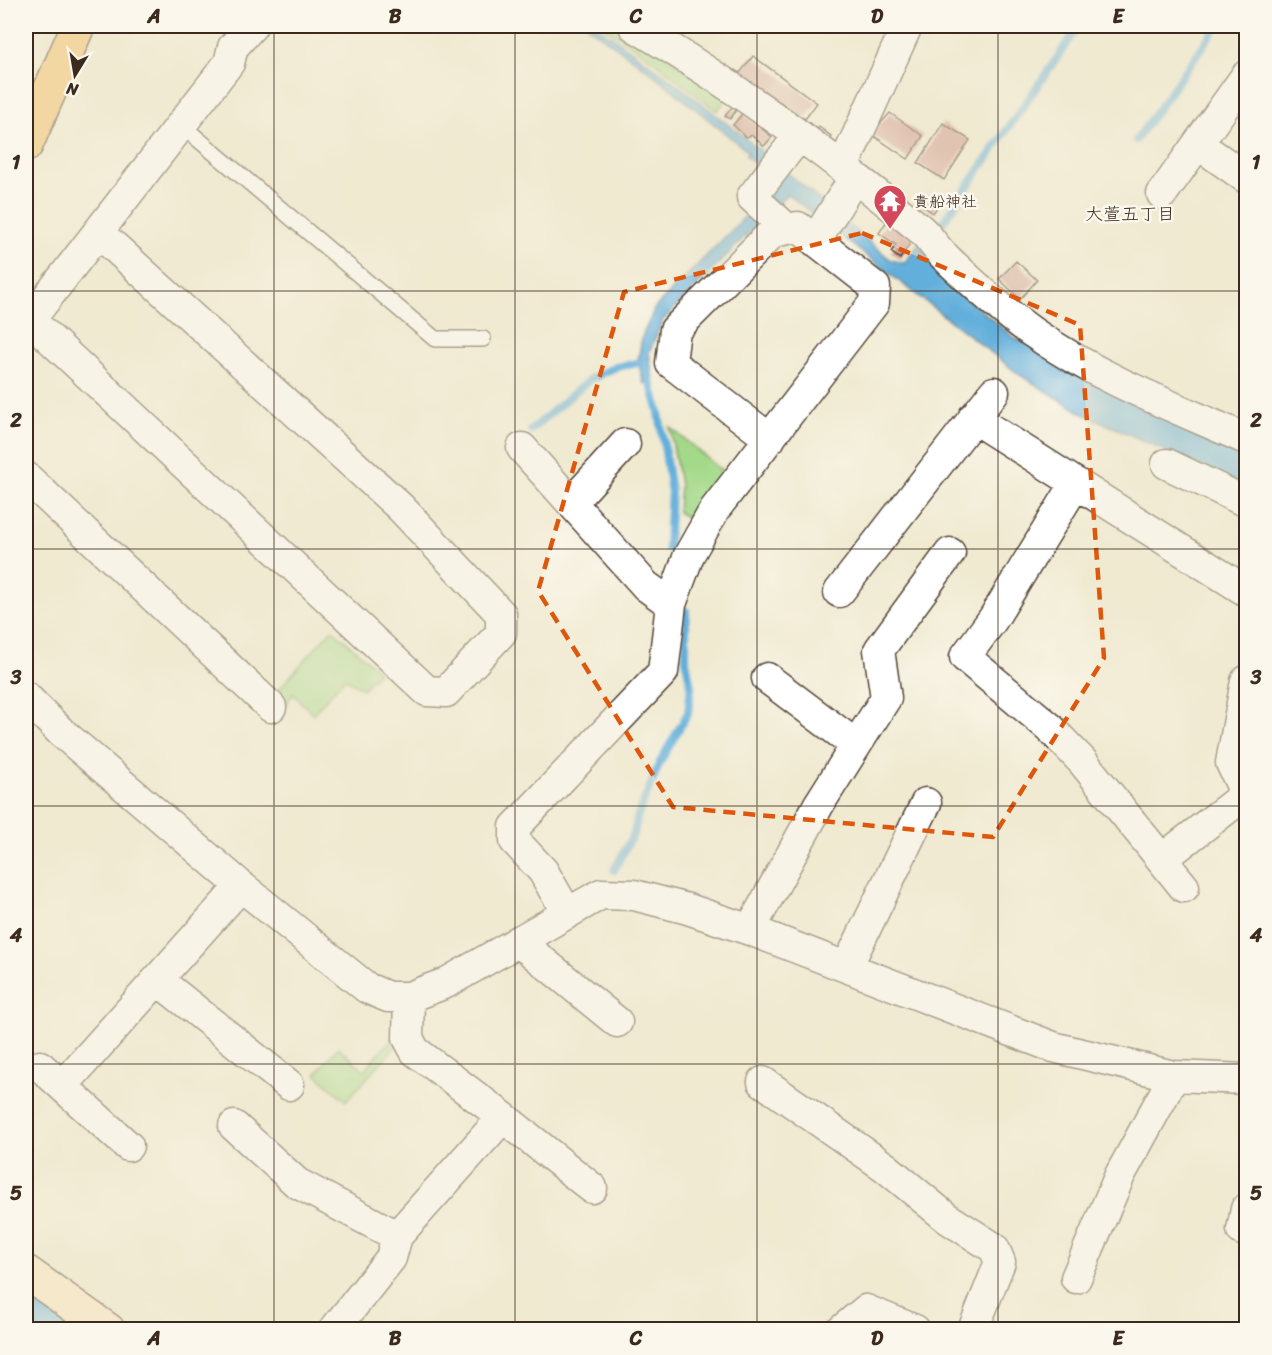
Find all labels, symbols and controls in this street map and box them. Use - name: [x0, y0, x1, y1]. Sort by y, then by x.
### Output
- text: A: [146, 0, 161, 34]
- text: B: [389, 0, 402, 34]
- text: C: [629, 0, 643, 34]
- text: D: [871, 0, 884, 34]
- text: E: [1112, 0, 1125, 34]
- north arrow: [45, 45, 105, 105]
- text: N: [63, 74, 81, 105]
- text: 1: [12, 145, 21, 180]
- text: 1: [1252, 145, 1261, 180]
- temple icon: 貴船神社: [872, 183, 908, 230]
- place label: 貴船神社: [913, 187, 977, 216]
- district label: 大萱五丁目: [1085, 198, 1175, 230]
- text: 2: [9, 403, 22, 438]
- text: 2: [1249, 403, 1262, 438]
- text: 3: [10, 660, 22, 695]
- text: 3: [1250, 660, 1262, 695]
- text: 4: [9, 918, 23, 953]
- text: 4: [1249, 918, 1263, 953]
- text: 5: [10, 1176, 22, 1211]
- text: 5: [1250, 1176, 1262, 1211]
- text: A: [146, 1321, 161, 1355]
- text: B: [389, 1321, 402, 1355]
- text: C: [629, 1321, 643, 1355]
- text: D: [871, 1321, 884, 1355]
- text: E: [1112, 1321, 1125, 1355]

